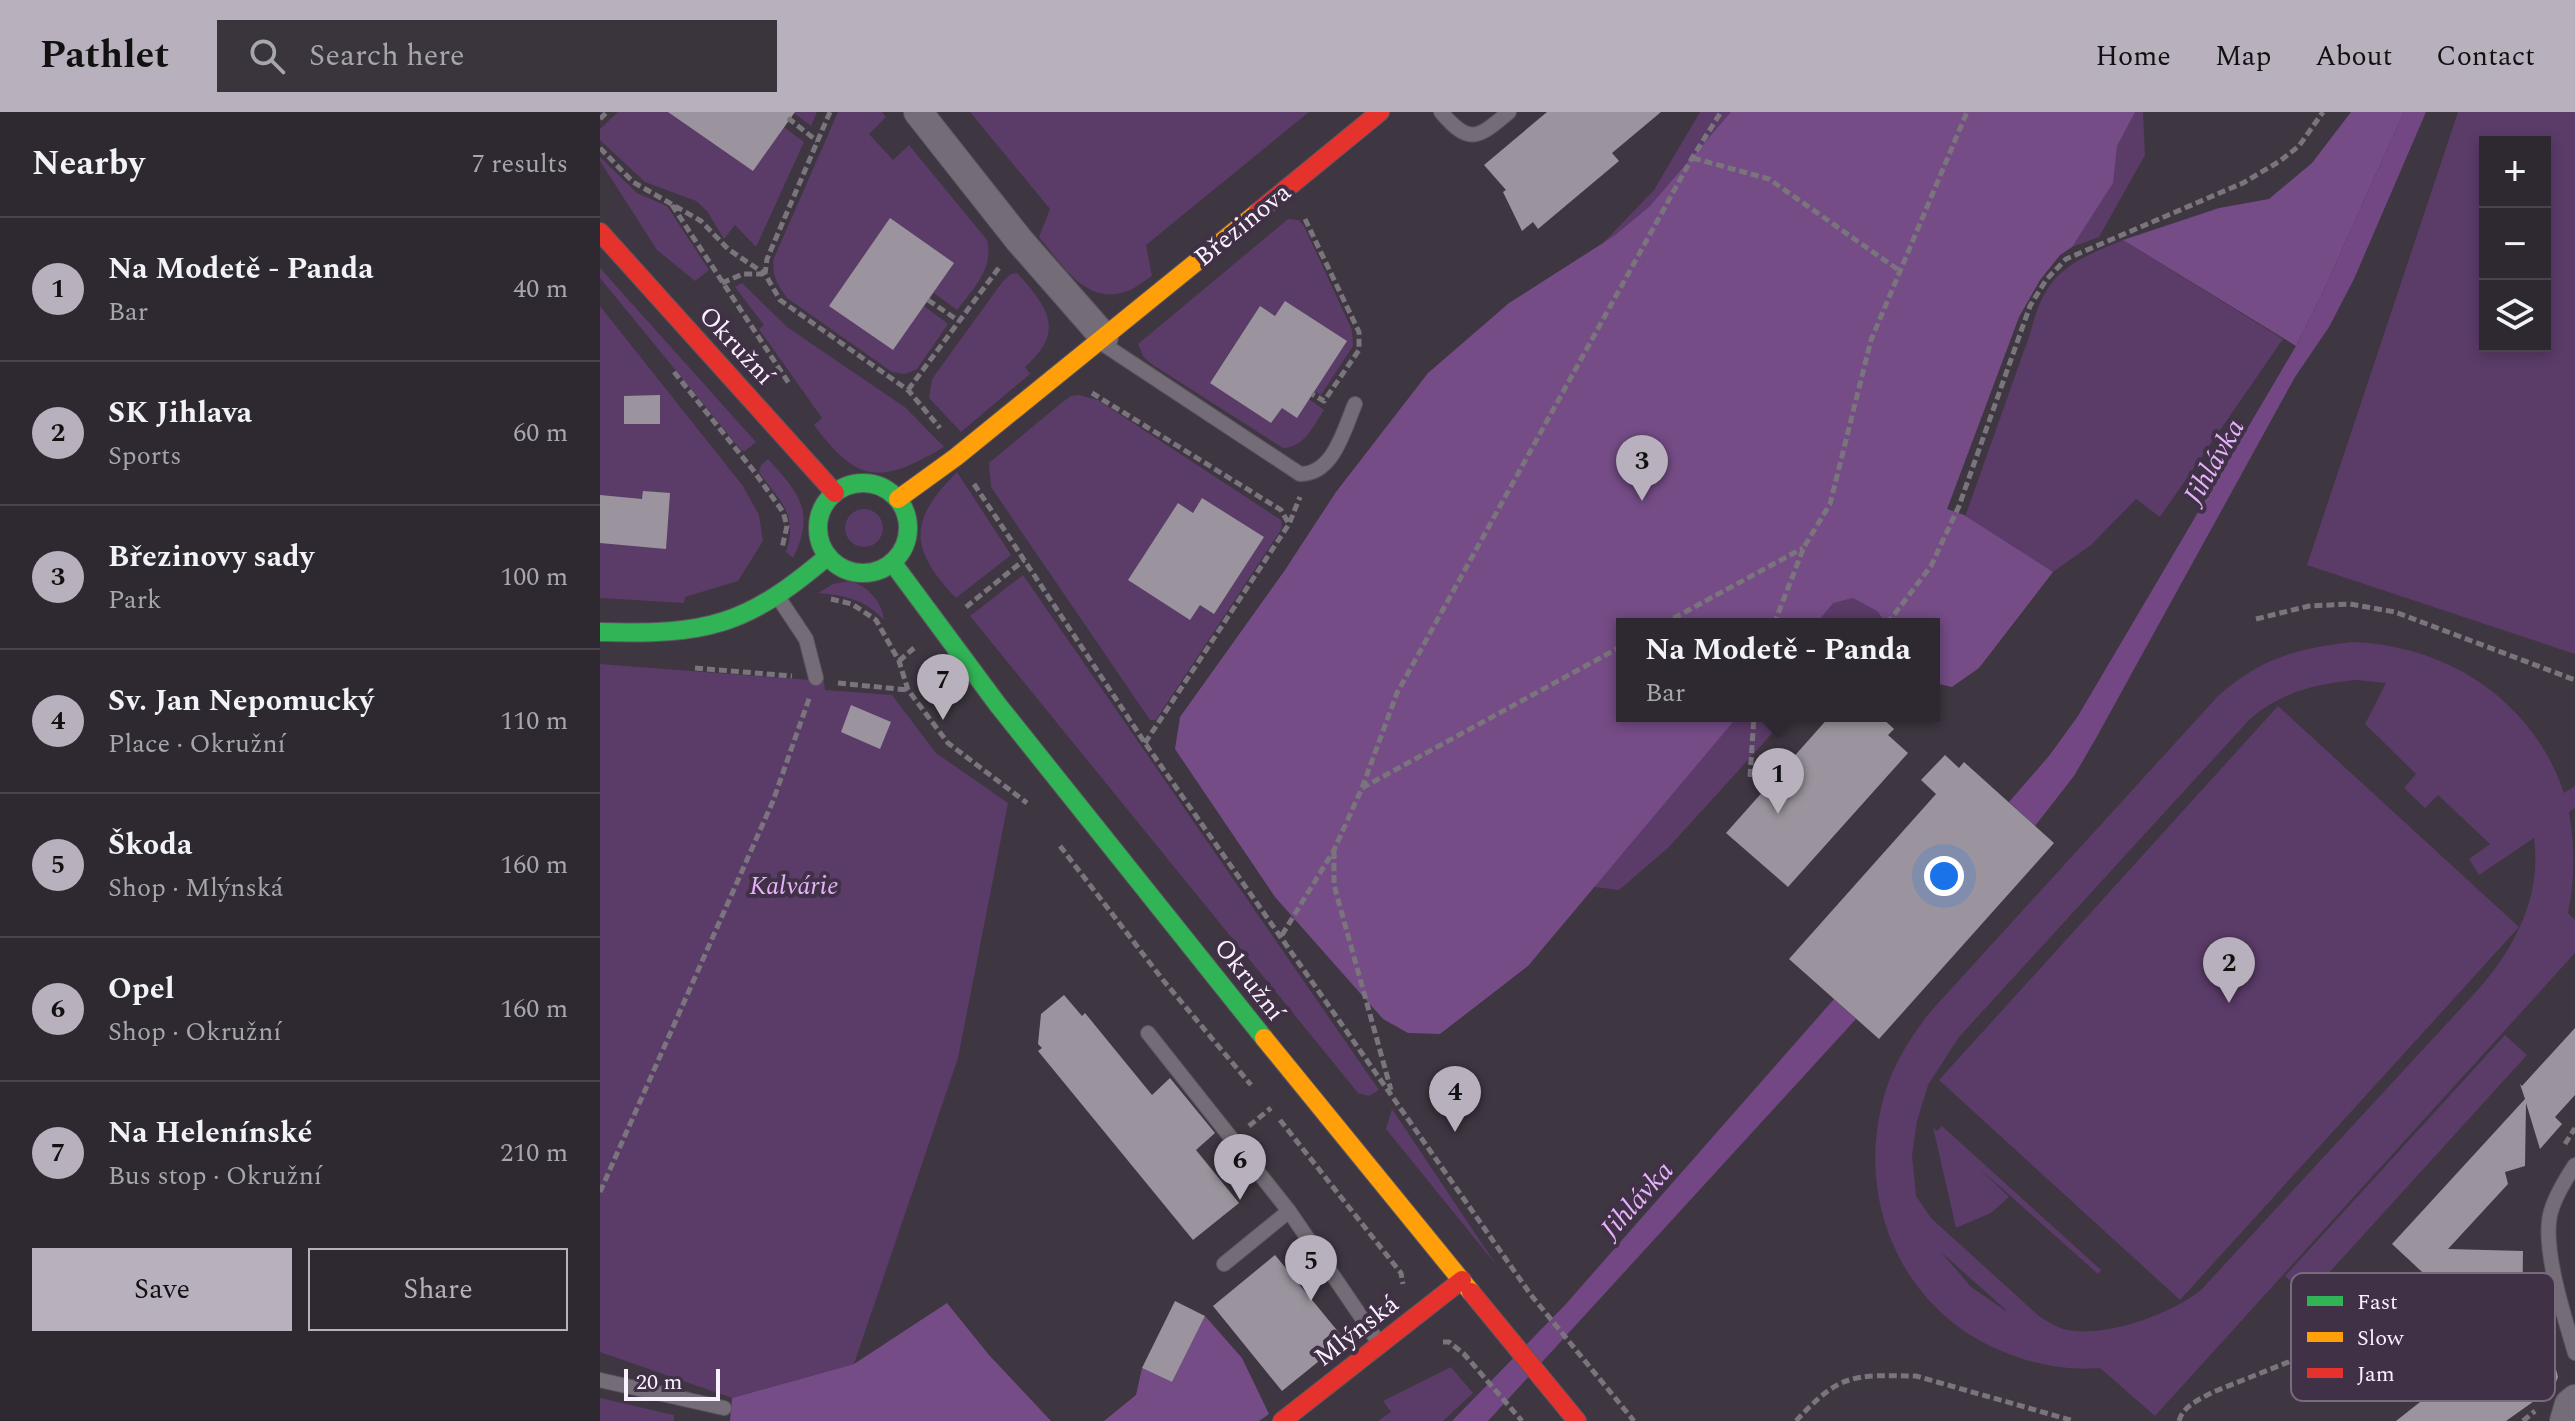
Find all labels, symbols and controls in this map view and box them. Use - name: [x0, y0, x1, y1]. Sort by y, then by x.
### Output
- search box: [217, 20, 777, 92]
- text: Pathlet: [40, 27, 169, 85]
- text: Search here: [309, 33, 465, 79]
- icon: search: [245, 34, 289, 78]
- text: Home: [2095, 35, 2171, 78]
- text: Map: [2215, 35, 2271, 78]
- text: About: [2315, 35, 2392, 78]
- text: Contact: [2436, 35, 2535, 78]
- map controls: [2479, 136, 2551, 352]
- button: +: [2479, 136, 2551, 208]
- text: Nearby: [32, 138, 145, 190]
- text: 7 results: [472, 144, 568, 184]
- street label: Březinova: [1185, 173, 1300, 277]
- button: −: [2479, 208, 2551, 280]
- text: Na Modetě - Panda: [108, 246, 374, 292]
- text: 1: [51, 269, 65, 309]
- text: 40 m: [513, 269, 568, 309]
- button: layers: [2479, 280, 2551, 352]
- text: Bar: [108, 292, 148, 332]
- street label: Okružní: [689, 297, 785, 396]
- text: SK Jihlava: [108, 390, 252, 436]
- water label: Jihlávka: [2171, 411, 2256, 514]
- text: 2: [51, 413, 65, 453]
- text: 60 m: [513, 413, 568, 453]
- pin: 3: [1616, 435, 1668, 501]
- text: Sports: [108, 436, 181, 476]
- text: Březinovy sady: [108, 534, 314, 580]
- text: 3: [51, 557, 65, 597]
- text: 100 m: [500, 557, 568, 597]
- text: Park: [108, 580, 162, 620]
- popup: [1616, 618, 1940, 722]
- text: Na Modetě - Panda: [1645, 627, 1911, 673]
- pin: 7: [917, 654, 969, 720]
- text: Bar: [1645, 673, 1685, 713]
- text: Sv. Jan Nepomucký: [108, 678, 374, 724]
- text: 4: [51, 701, 65, 741]
- text: 110 m: [500, 701, 568, 741]
- text: Place · Okružní: [108, 724, 286, 764]
- pin: 1: [1752, 748, 1804, 814]
- text: Škoda: [108, 822, 192, 868]
- text: 5: [51, 845, 65, 885]
- text: 160 m: [500, 845, 568, 885]
- your location: [1924, 856, 1964, 896]
- park label: Kalvárie: [750, 866, 838, 906]
- text: Shop · Mlýnská: [108, 868, 283, 908]
- street label: Okružní: [1204, 929, 1296, 1031]
- pin: 2: [2203, 937, 2255, 1003]
- text: Opel: [108, 966, 174, 1012]
- text: 6: [51, 989, 65, 1029]
- text: 160 m: [500, 989, 568, 1029]
- text: Shop · Okružní: [108, 1012, 281, 1052]
- pin: 4: [1429, 1066, 1481, 1132]
- text: Na Helenínské: [108, 1110, 312, 1156]
- text: 7: [51, 1133, 65, 1173]
- text: 210 m: [500, 1133, 568, 1173]
- pin: 6: [1214, 1134, 1266, 1200]
- water label: Jihlávka: [1589, 1151, 1684, 1250]
- text: Bus stop · Okružní: [108, 1156, 322, 1196]
- pin: 5: [1285, 1235, 1337, 1301]
- button: Save: [32, 1248, 292, 1331]
- button: Share: [308, 1248, 568, 1331]
- legend: [2291, 1273, 2555, 1401]
- street label: Mlýnská: [1306, 1285, 1408, 1377]
- text: Fast: [2357, 1286, 2398, 1319]
- text: Slow: [2357, 1322, 2405, 1355]
- text: Jam: [2357, 1358, 2395, 1391]
- scale bar: [624, 1365, 720, 1401]
- text: 20 m: [636, 1366, 682, 1399]

